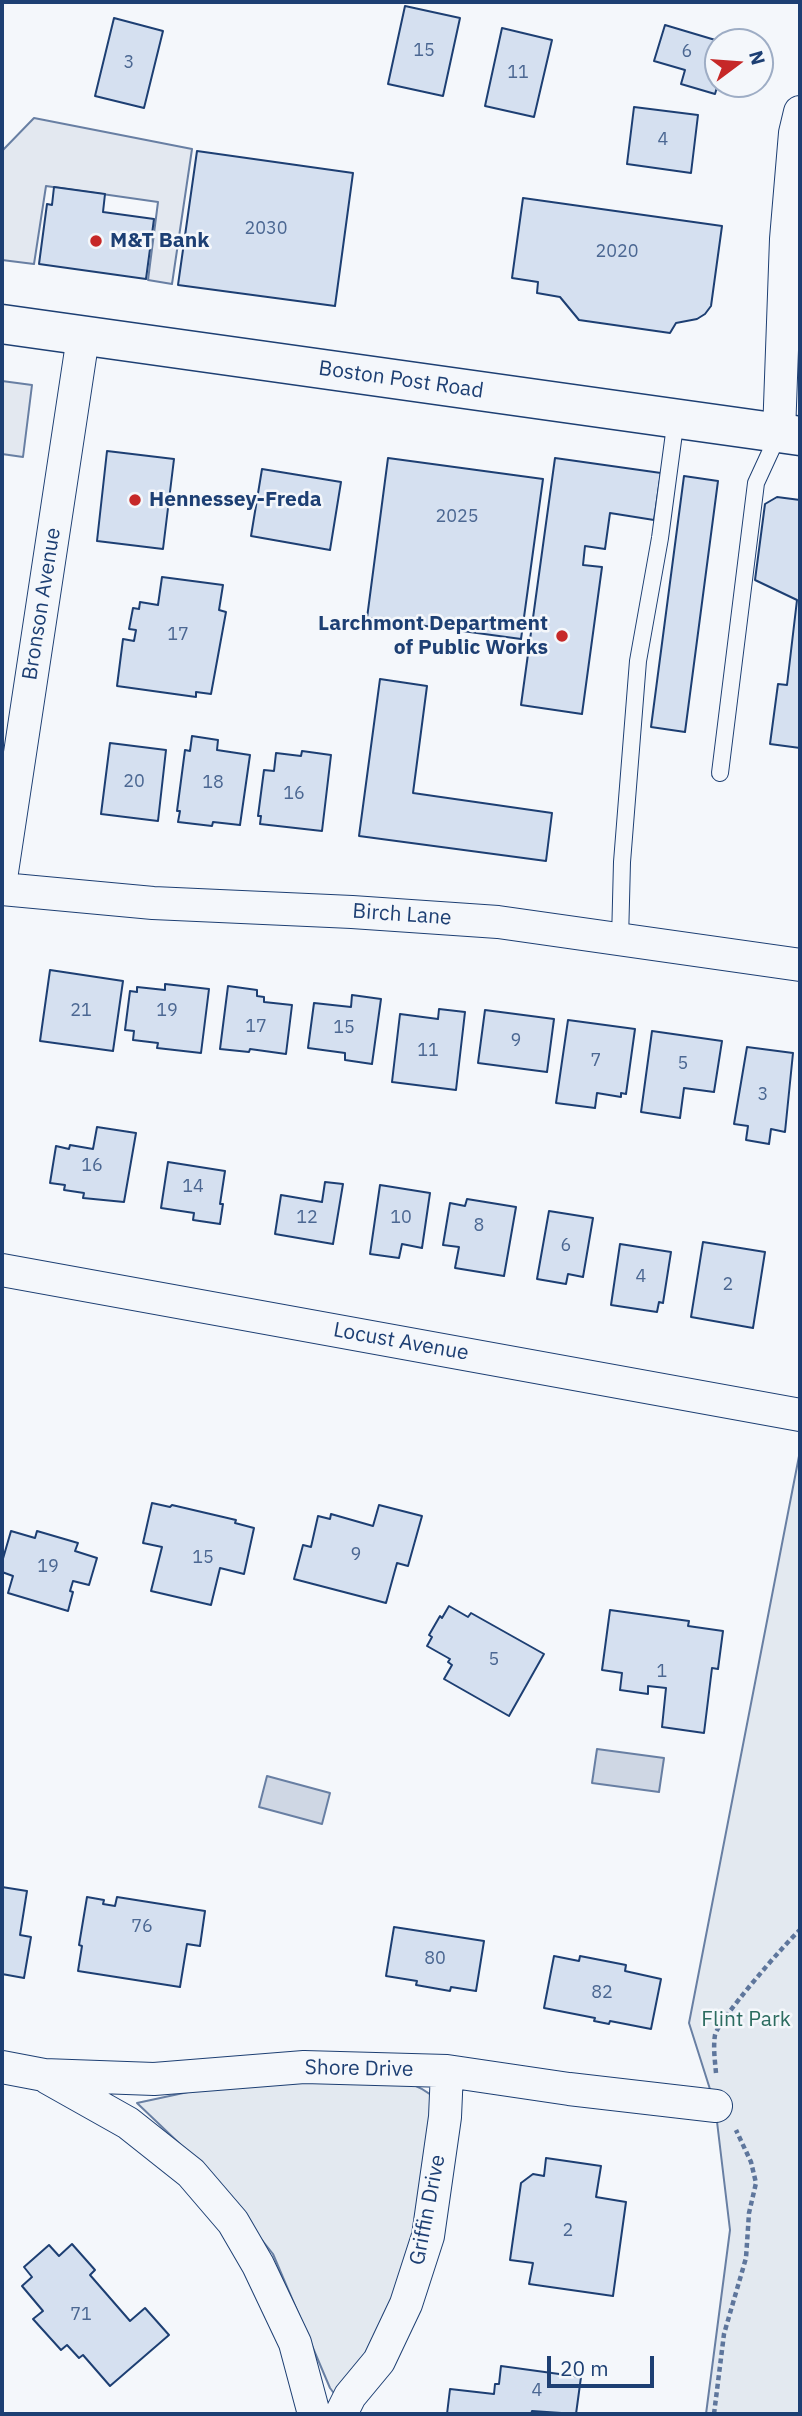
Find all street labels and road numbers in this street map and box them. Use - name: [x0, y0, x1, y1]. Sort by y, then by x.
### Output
- street label: Boston Post Road: [317, 356, 485, 404]
- street label: Bronson Avenue: [18, 526, 66, 682]
- street label: Birch Lane: [352, 899, 452, 931]
- street label: Locust Avenue: [331, 1318, 471, 1366]
- street label: Shore Drive: [304, 2055, 414, 2083]
- street label: Griffin Drive: [405, 2153, 451, 2267]

